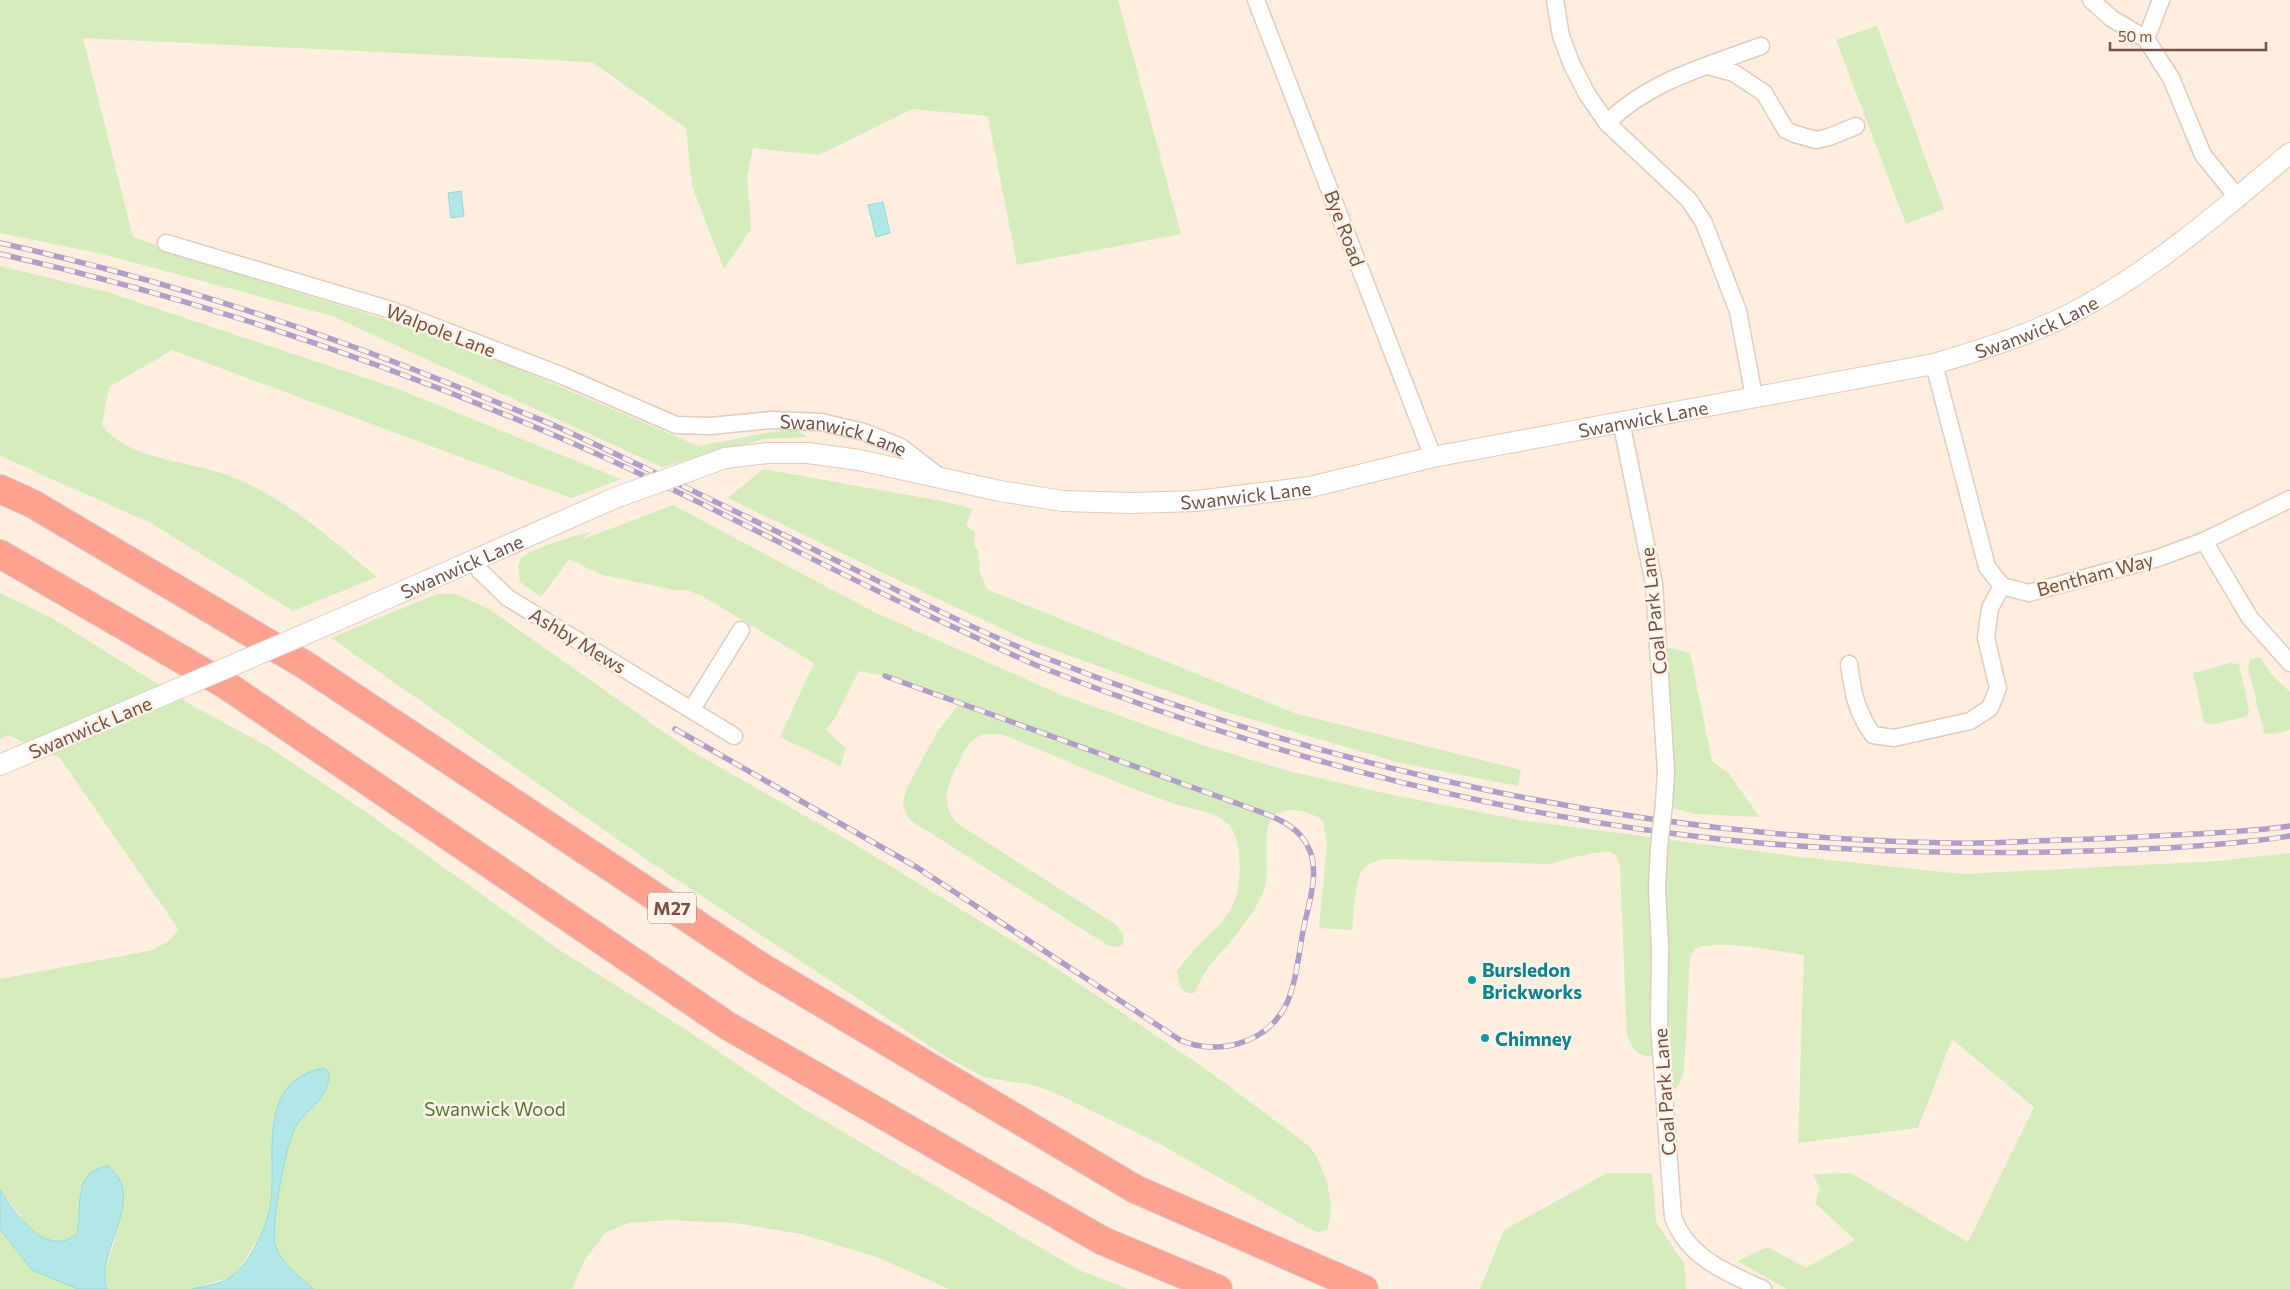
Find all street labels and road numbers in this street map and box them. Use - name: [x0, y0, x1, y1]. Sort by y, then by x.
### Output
- street label: Bye Road: [1320, 187, 1370, 269]
- street label: Swanwick Lane: [1972, 290, 2102, 362]
- street label: Walpole Lane: [383, 298, 499, 362]
- street label: Swanwick Lane: [1576, 395, 1710, 441]
- street label: Swanwick Lane: [779, 409, 913, 460]
- street label: Swanwick Lane: [1180, 475, 1312, 513]
- street label: Swanwick Lane: [397, 529, 526, 603]
- street label: Coal Park Lane: [1635, 546, 1671, 676]
- street label: Bentham Way: [2034, 547, 2156, 601]
- street label: Ashby Mews: [525, 602, 631, 678]
- street label: Swanwick Lane: [25, 691, 155, 763]
- road number: M27: [648, 892, 696, 924]
- street label: Coal Park Lane: [1648, 1027, 1680, 1157]

